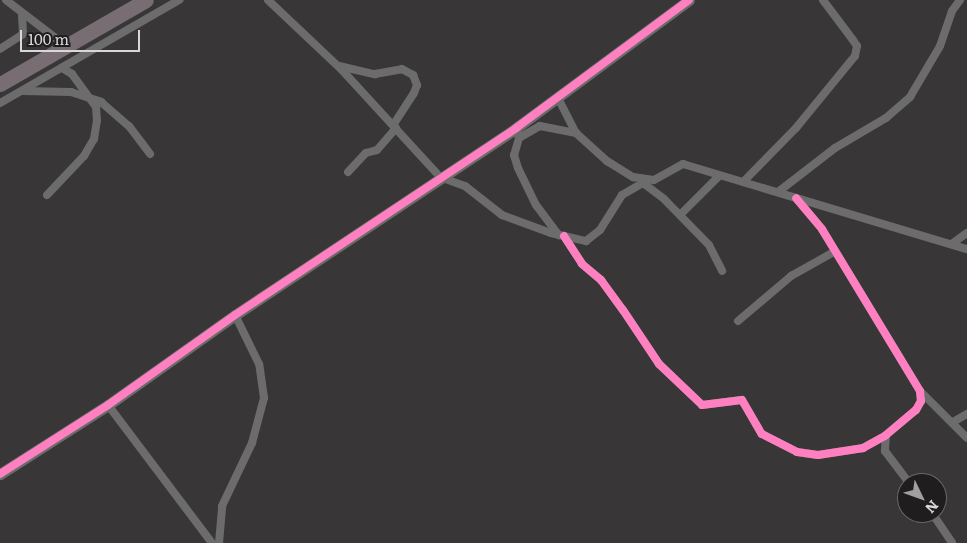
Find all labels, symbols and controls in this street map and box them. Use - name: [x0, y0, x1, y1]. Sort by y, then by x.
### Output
- scale bar: [22, 20, 142, 52]
- text: 100 m: [28, 27, 69, 50]
- north arrow: [897, 473, 947, 523]
- text: N: [921, 496, 944, 518]

